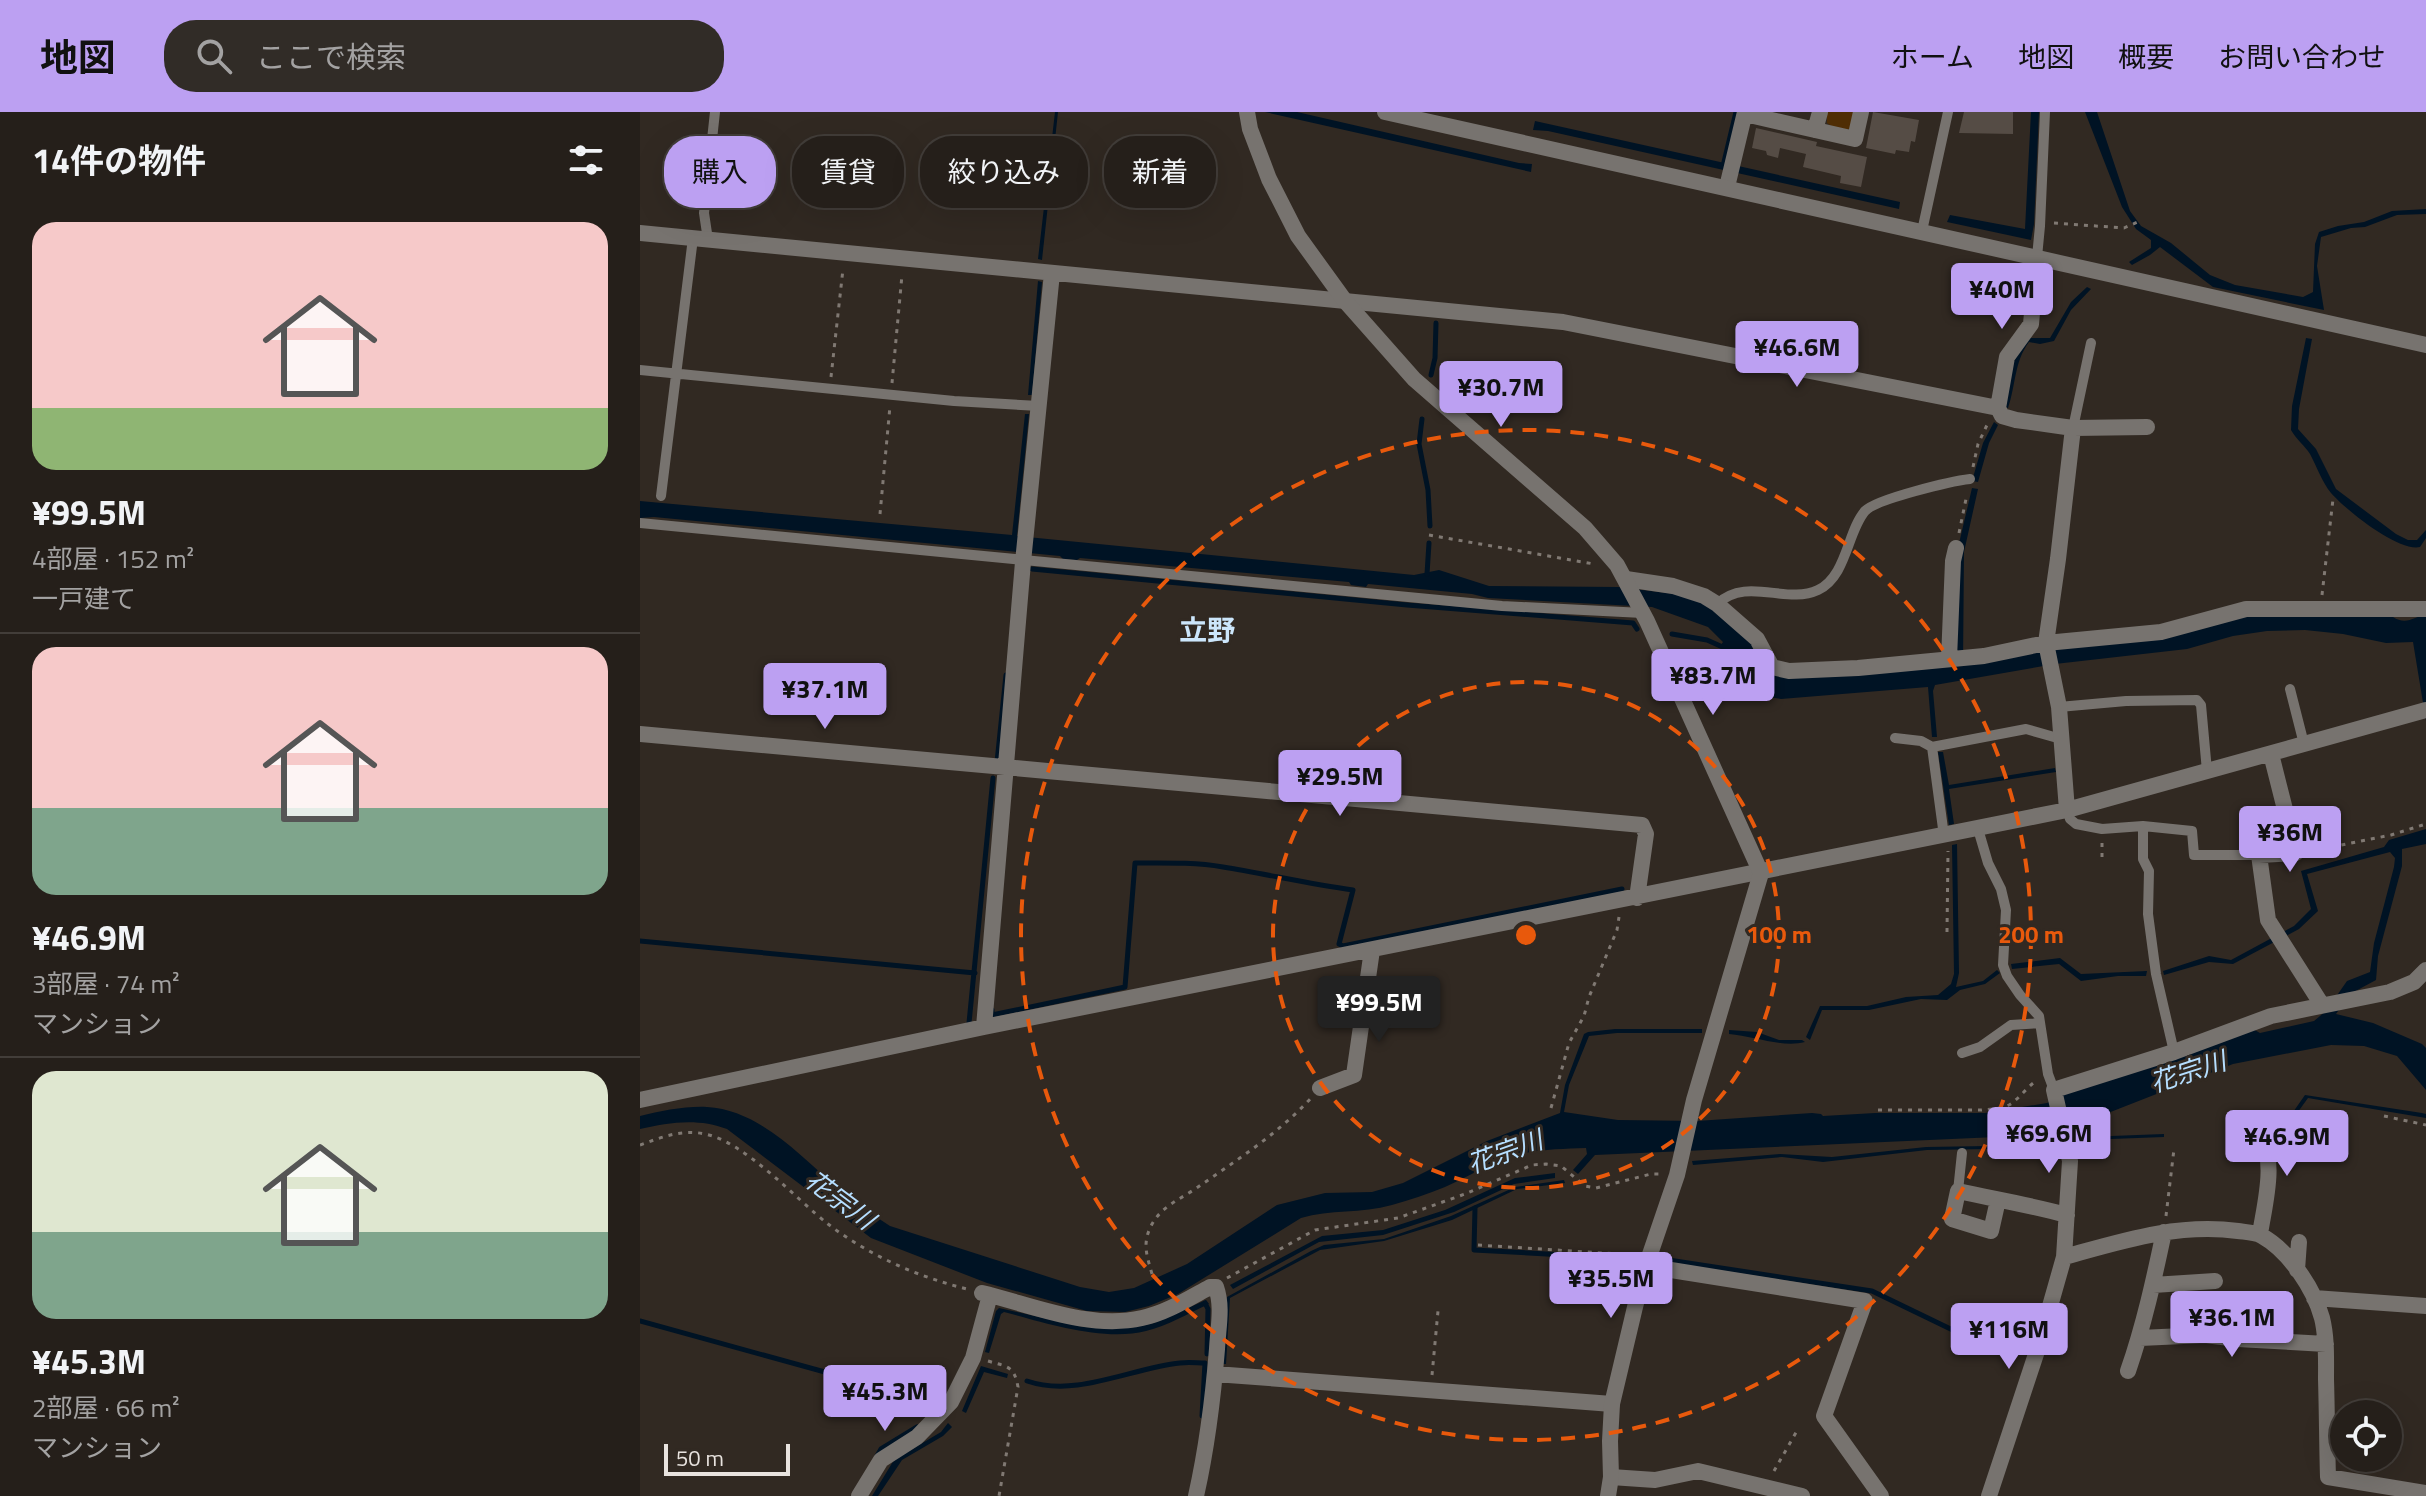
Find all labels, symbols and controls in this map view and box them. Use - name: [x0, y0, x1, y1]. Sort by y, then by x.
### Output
- search box: [164, 20, 724, 92]
- text: 地図: [40, 28, 116, 86]
- icon: search: [192, 34, 236, 78]
- text: ここで検索: [256, 34, 406, 80]
- text: ホーム: [1891, 35, 1974, 78]
- text: 地図: [2018, 35, 2074, 78]
- text: 概要: [2118, 35, 2174, 78]
- text: お問い合わせ: [2218, 35, 2386, 78]
- text: 14件の物件: [32, 134, 206, 186]
- chip: 購入: [664, 136, 776, 208]
- chip: 賃貸: [792, 136, 904, 208]
- chip: 絞り込み: [920, 136, 1088, 208]
- chip: 新着: [1104, 136, 1216, 208]
- icon: filters: [564, 138, 608, 182]
- pin: ¥40M: [1955, 263, 2049, 331]
- text: ¥40M: [1969, 269, 2035, 308]
- icon: home: [248, 274, 392, 418]
- pin: ¥46.6M: [1732, 321, 1862, 389]
- text: ¥46.6M: [1753, 327, 1841, 366]
- pin: ¥30.7M: [1436, 361, 1566, 429]
- text: ¥30.7M: [1457, 367, 1545, 406]
- text: ¥99.5M: [32, 486, 146, 538]
- text: 4部屋 · 152 m²: [32, 539, 194, 578]
- text: 一戸建て: [32, 579, 136, 618]
- district label: 立野: [1179, 608, 1235, 651]
- pin: ¥83.7M: [1648, 649, 1778, 717]
- text: ¥83.7M: [1669, 655, 1757, 694]
- pin: ¥37.1M: [760, 663, 890, 731]
- text: ¥37.1M: [781, 669, 869, 708]
- icon: home: [248, 699, 392, 843]
- pin: ¥29.5M: [1275, 750, 1405, 818]
- text: ¥29.5M: [1296, 756, 1384, 795]
- pin: ¥36M: [2243, 806, 2337, 874]
- text: ¥36M: [2257, 812, 2323, 851]
- text: ¥46.9M: [32, 911, 146, 963]
- text: 100 m: [1746, 916, 1812, 952]
- text: 200 m: [1998, 916, 2064, 952]
- centre of rings: [1512, 921, 1540, 949]
- text: 3部屋 · 74 m²: [32, 964, 180, 1003]
- pin: ¥99.5M: [1314, 976, 1444, 1044]
- text: ¥99.5M: [1335, 982, 1423, 1021]
- text: マンション: [32, 1004, 162, 1043]
- water label: 花宗川: [2145, 1040, 2234, 1102]
- pin: ¥69.6M: [1984, 1107, 2114, 1175]
- pin: ¥46.9M: [2222, 1110, 2352, 1178]
- text: ¥69.6M: [2005, 1113, 2093, 1152]
- text: ¥46.9M: [2243, 1116, 2331, 1155]
- water label: 花宗川: [1462, 1119, 1551, 1183]
- icon: home: [248, 1123, 392, 1267]
- water label: 花宗川: [797, 1161, 886, 1240]
- pin: ¥35.5M: [1546, 1252, 1676, 1320]
- text: ¥35.5M: [1567, 1258, 1655, 1297]
- pin: ¥36.1M: [2167, 1291, 2297, 1359]
- text: ¥36.1M: [2188, 1297, 2276, 1336]
- pin: ¥116M: [1953, 1303, 2065, 1371]
- text: ¥116M: [1969, 1309, 2049, 1348]
- text: ¥45.3M: [32, 1335, 146, 1387]
- pin: ¥45.3M: [820, 1365, 950, 1433]
- text: ¥45.3M: [841, 1371, 929, 1410]
- text: 2部屋 · 66 m²: [32, 1388, 180, 1427]
- map controls: [2330, 1400, 2402, 1472]
- button: locate: [2330, 1400, 2402, 1472]
- text: マンション: [32, 1428, 162, 1467]
- scale bar: [664, 1440, 790, 1476]
- text: 50 m: [676, 1441, 724, 1475]

